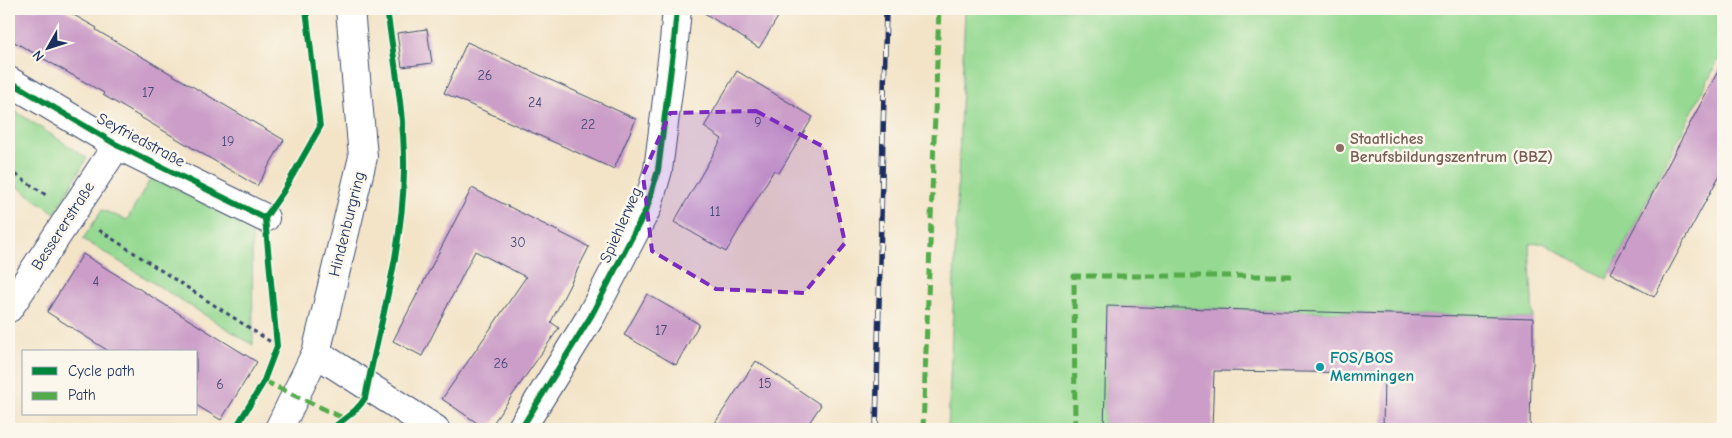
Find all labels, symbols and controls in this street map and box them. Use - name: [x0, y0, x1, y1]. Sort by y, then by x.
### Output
- north arrow: [22, 22, 72, 72]
- text: N: [29, 47, 48, 65]
- house number: 26: [478, 67, 492, 84]
- house number: 17: [142, 84, 154, 101]
- house number: 24: [528, 94, 542, 111]
- street label: Seyfriedstraße: [94, 109, 188, 171]
- house number: 9: [754, 114, 762, 131]
- house number: 22: [581, 116, 595, 133]
- place label: Staatliches Berufsbildungszentrum (BBZ): [1350, 130, 1553, 166]
- house number: 19: [222, 133, 234, 150]
- marker: Staatliches Berufsbildungszentrum (BBZ): [1334, 142, 1346, 154]
- street label: Hindenburgring: [325, 170, 369, 278]
- street label: Bessererstraße: [28, 178, 98, 274]
- street label: Spiehlerweg: [596, 184, 646, 266]
- house number: 11: [709, 203, 721, 220]
- house number: 30: [510, 234, 526, 251]
- house number: 4: [93, 273, 100, 290]
- house number: 17: [655, 322, 667, 339]
- place label: FOS/BOS Memmingen: [1330, 349, 1414, 385]
- legend: [22, 350, 198, 416]
- house number: 26: [494, 355, 508, 372]
- marker: FOS/BOS Memmingen: [1314, 361, 1326, 373]
- text: Cycle path: [68, 362, 135, 380]
- house number: 15: [758, 375, 772, 392]
- house number: 6: [216, 376, 224, 393]
- text: Path: [68, 386, 96, 404]

